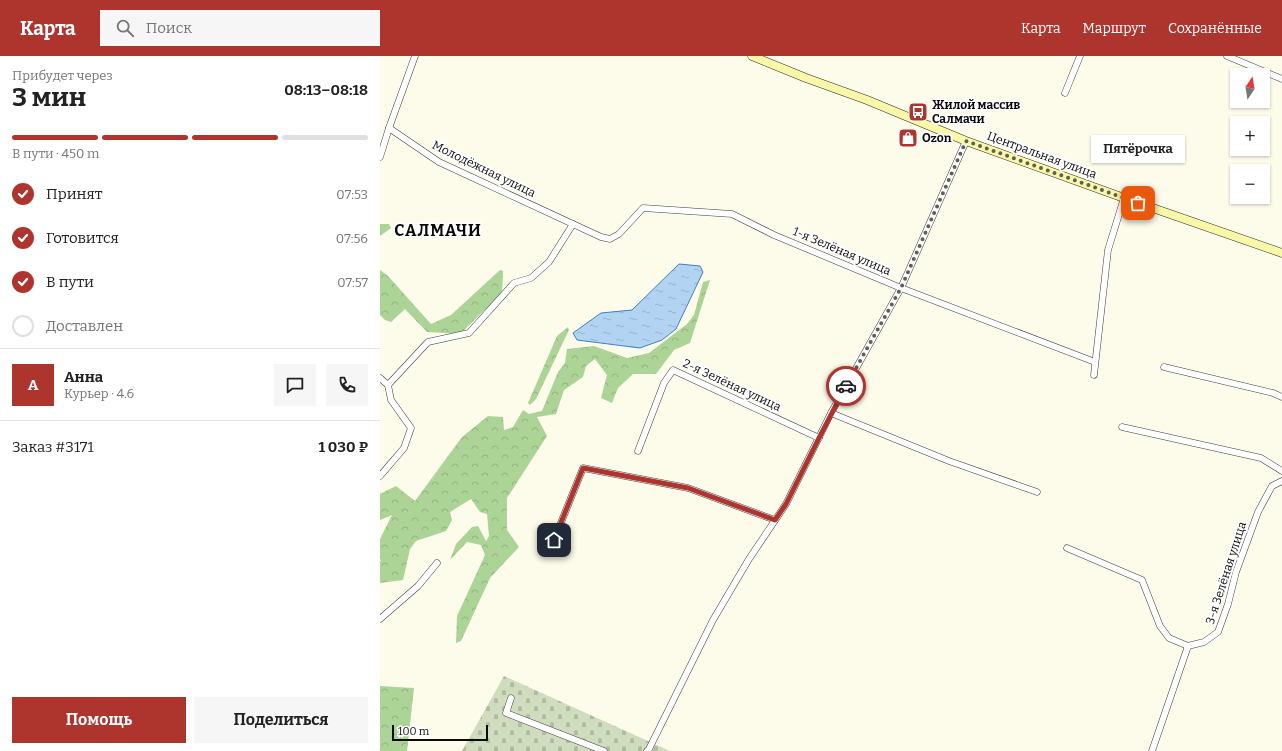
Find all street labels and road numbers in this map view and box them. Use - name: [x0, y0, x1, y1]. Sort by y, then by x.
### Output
- street label: Центральная улица: [985, 129, 1099, 181]
- street label: Молодёжная улица: [430, 138, 538, 200]
- street label: 1-я Зелёная улица: [791, 224, 893, 278]
- street label: 2-я Зелёная улица: [681, 356, 784, 414]
- street label: 3-я Зелёная улица: [1203, 520, 1249, 626]

